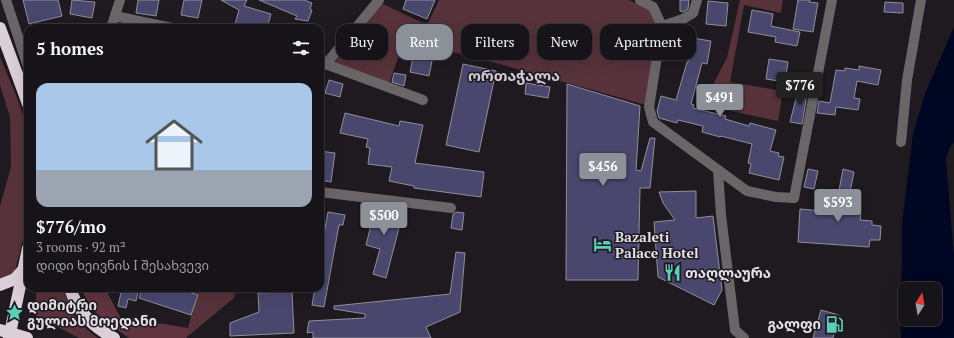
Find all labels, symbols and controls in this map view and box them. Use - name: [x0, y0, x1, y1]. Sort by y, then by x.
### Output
- chip: Buy: [336, 24, 388, 60]
- chip: Rent: [396, 24, 453, 60]
- chip: Filters: [461, 24, 529, 60]
- chip: New: [537, 24, 592, 60]
- chip: Apartment: [600, 24, 696, 60]
- text: 5 homes: [36, 37, 104, 60]
- icon: filters: [290, 37, 312, 59]
- district label: ორთაჭალა: [468, 65, 560, 85]
- pin: $776: [776, 72, 824, 106]
- text: $776: [785, 76, 815, 94]
- pin: $491: [696, 84, 744, 118]
- text: $491: [705, 88, 735, 106]
- icon: home: [138, 109, 210, 181]
- pin: $456: [579, 153, 627, 187]
- text: $456: [588, 157, 618, 175]
- pin: $593: [814, 189, 862, 223]
- text: $593: [823, 193, 853, 211]
- pin: $500: [360, 202, 408, 236]
- text: $500: [369, 206, 399, 224]
- text: $776/mo: [36, 215, 106, 238]
- place label: Bazaleti Palace Hotel: [615, 227, 699, 262]
- hotel icon: Bazaleti Palace Hotel: [592, 235, 612, 255]
- text: 3 rooms · 92 m²: [36, 238, 126, 256]
- text: დიდი ხეივნის I შესახვევი: [36, 256, 209, 274]
- restaurant icon: თაღლაურა: [662, 263, 682, 283]
- place label: თაღლაურა: [685, 263, 771, 282]
- north arrow: [898, 282, 942, 326]
- map controls: [898, 282, 942, 326]
- place label: დიმიტრი გულიას მოედანი: [27, 295, 157, 330]
- place icon: დიმიტრი გულიას მოედანი: [4, 303, 24, 323]
- place label: გალფი: [767, 314, 821, 333]
- fuel station icon: გალფი: [824, 314, 844, 334]

